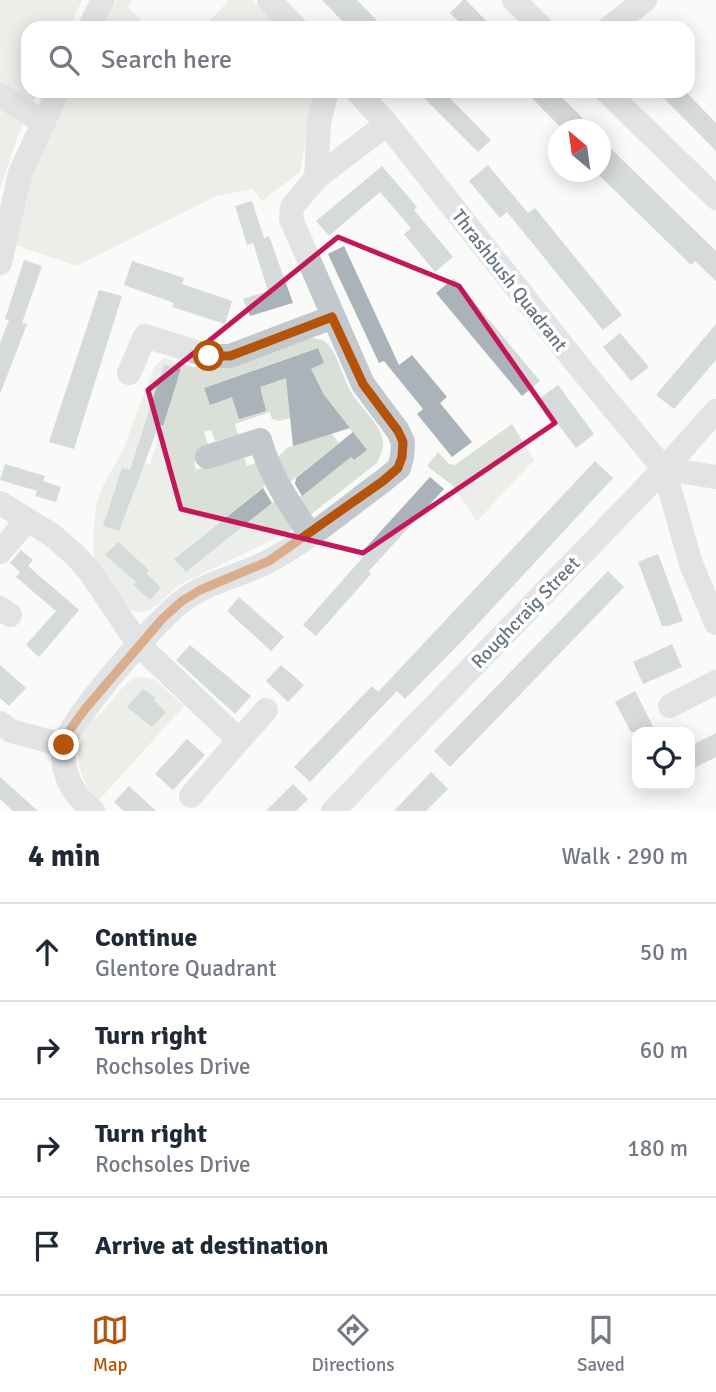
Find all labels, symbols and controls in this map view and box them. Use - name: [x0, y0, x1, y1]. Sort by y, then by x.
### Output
- search box: [21, 21, 695, 98]
- icon: search: [45, 41, 83, 79]
- text: Search here: [101, 44, 232, 76]
- north arrow: [548, 119, 611, 182]
- street label: Thrashbush Quadrant: [446, 205, 572, 357]
- route start: [193, 340, 224, 371]
- street label: Roughcraig Street: [466, 552, 585, 674]
- map controls: [632, 727, 695, 790]
- button: locate: [632, 727, 695, 790]
- route end: [48, 729, 79, 760]
- text: 4 min: [28, 838, 100, 875]
- text: Walk · 290 m: [562, 842, 688, 871]
- text: Continue: [95, 922, 197, 954]
- icon: ahead: [28, 933, 66, 971]
- text: 50 m: [640, 938, 688, 967]
- text: Glentore Quadrant: [95, 954, 277, 983]
- text: Turn right: [95, 1020, 207, 1052]
- icon: right: [28, 1031, 66, 1069]
- text: 60 m: [640, 1036, 688, 1065]
- text: Rochsoles Drive: [95, 1052, 250, 1081]
- text: Turn right: [95, 1118, 207, 1150]
- icon: right: [28, 1129, 66, 1167]
- text: 180 m: [627, 1134, 688, 1163]
- text: Rochsoles Drive: [95, 1150, 250, 1179]
- icon: arrive: [28, 1227, 66, 1265]
- text: Arrive at destination: [95, 1230, 328, 1262]
- tab: Map: [91, 1311, 129, 1377]
- tab: Directions: [312, 1311, 395, 1377]
- tab: Saved: [577, 1311, 625, 1377]

